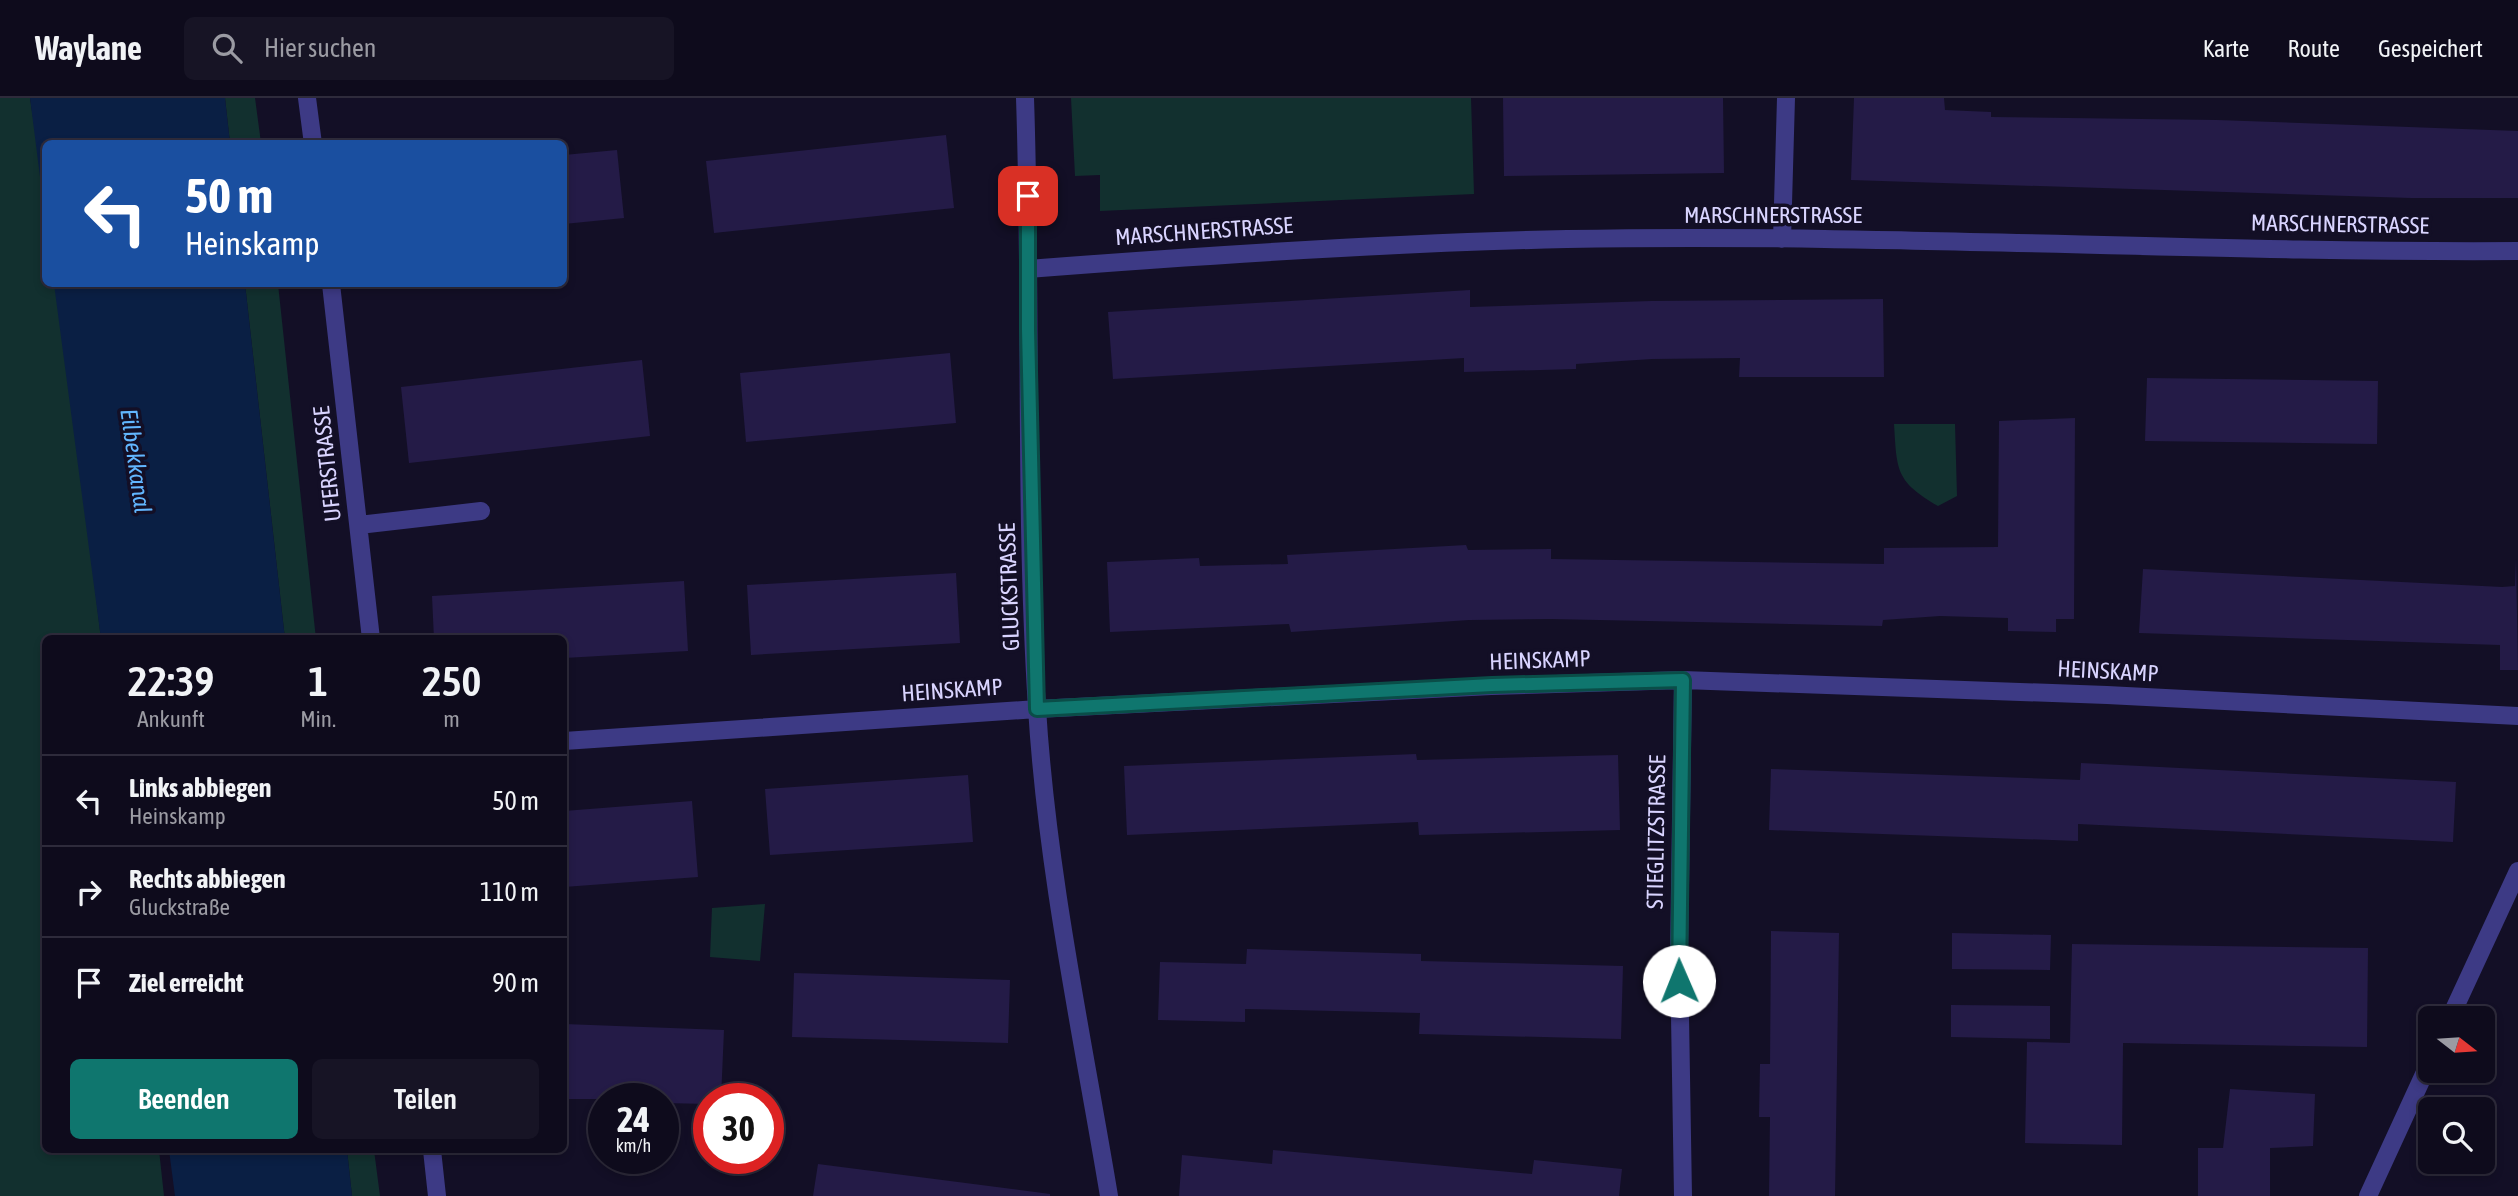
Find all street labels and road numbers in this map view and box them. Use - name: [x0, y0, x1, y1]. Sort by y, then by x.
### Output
- street label: MARSCHNERSTRASSE: [1684, 202, 1862, 228]
- street label: MARSCHNERSTRASSE: [2251, 209, 2429, 239]
- street label: MARSCHNERSTRASSE: [1114, 212, 1294, 250]
- street label: UFERSTRASSE: [308, 405, 346, 523]
- street label: GLUCKSTRASSE: [994, 522, 1024, 651]
- street label: HEINSKAMP: [1489, 645, 1591, 675]
- street label: HEINSKAMP: [2057, 655, 2159, 687]
- street label: HEINSKAMP: [900, 673, 1004, 707]
- street label: STIEGLITZSTRASSE: [1642, 754, 1670, 909]

